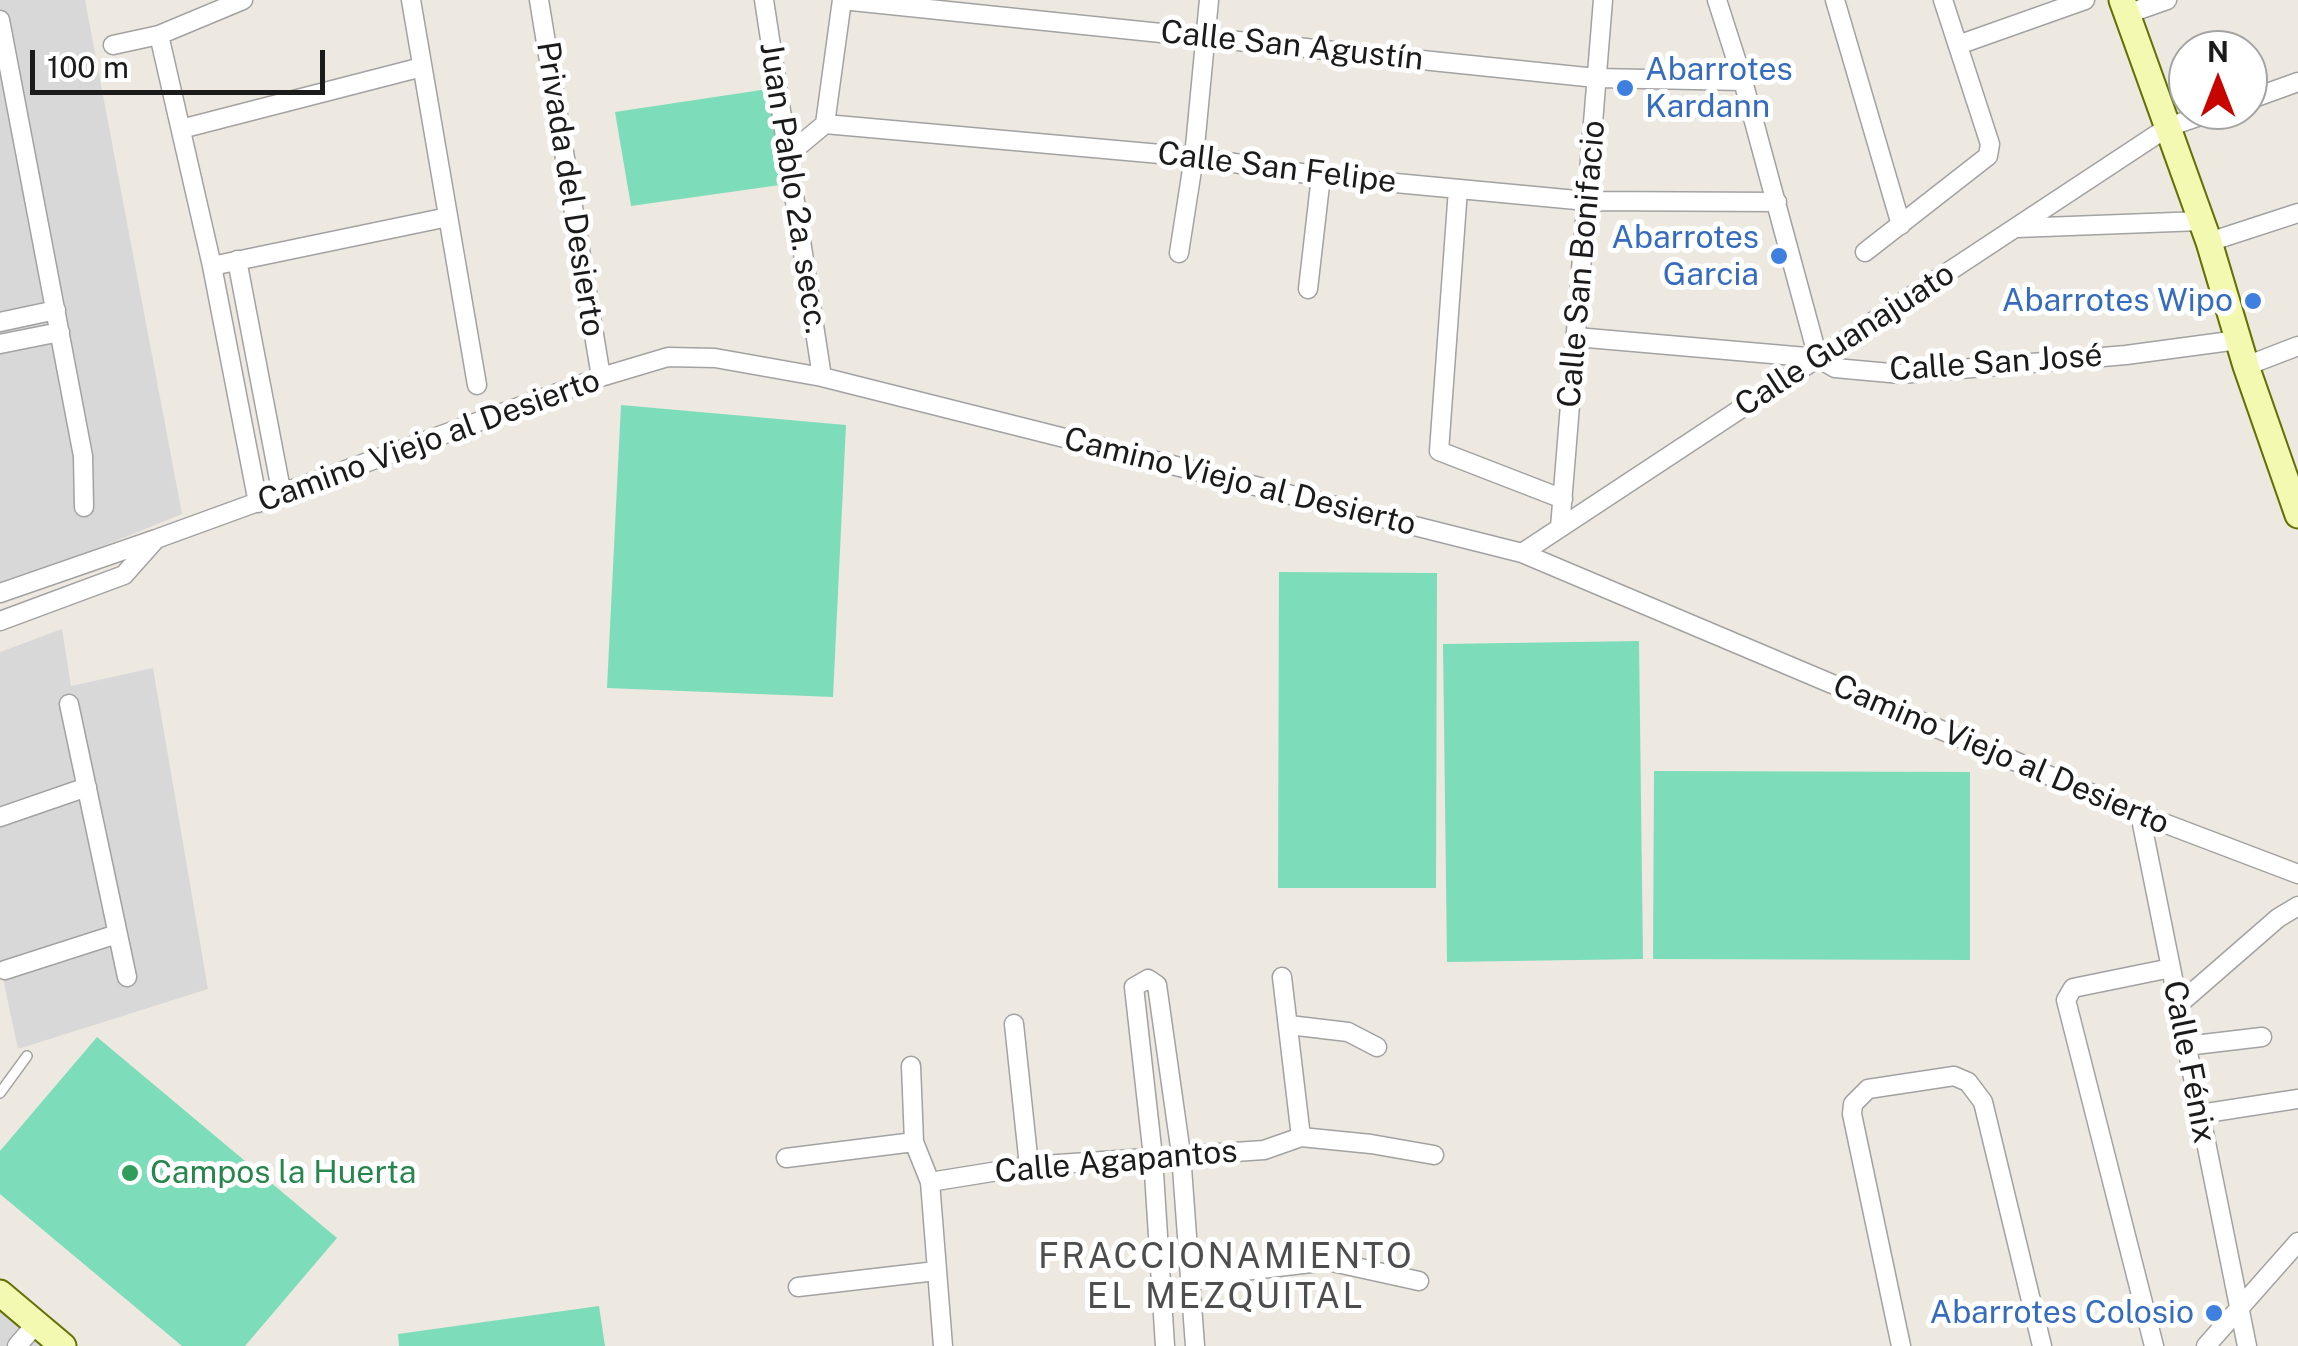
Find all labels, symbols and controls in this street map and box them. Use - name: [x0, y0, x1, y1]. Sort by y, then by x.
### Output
- street label: Calle San Agustín: [1159, 13, 1425, 79]
- scale bar: [35, 30, 330, 92]
- north arrow: [2168, 30, 2268, 130]
- text: N: [2207, 35, 2229, 68]
- street label: Privada del Desierto: [528, 39, 612, 339]
- street label: Juan Pablo 2a. secc.: [751, 40, 835, 336]
- text: 100 m: [47, 49, 129, 85]
- place label: Abarrotes Kardann: [1645, 51, 1793, 126]
- marker: Abarrotes Kardann: [1614, 77, 1636, 99]
- street label: Calle San Bonifacio: [1550, 119, 1614, 409]
- street label: Calle San Felipe: [1155, 134, 1399, 202]
- place label: Abarrotes Garcia: [1611, 219, 1759, 294]
- marker: Abarrotes Garcia: [1768, 245, 1790, 267]
- street label: Calle Guanajuato: [1728, 255, 1962, 425]
- place label: Abarrotes Wipo: [2002, 282, 2233, 320]
- marker: Abarrotes Wipo: [2242, 290, 2264, 312]
- street label: Calle San José: [1888, 336, 2104, 390]
- street label: Camino Viejo al Desierto: [253, 361, 605, 521]
- street label: Camino Viejo al Desierto: [1060, 420, 1420, 544]
- street label: Camino Viejo al Desierto: [1827, 667, 2175, 843]
- street label: Calle Fénix: [2154, 978, 2224, 1146]
- street label: Calle Agapantos: [993, 1132, 1239, 1192]
- place label: Campos la Huerta: [150, 1154, 417, 1192]
- marker: Campos la Huerta: [119, 1162, 141, 1184]
- district label: FRACCIONAMIENTO EL MEZQUITAL: [1038, 1236, 1414, 1318]
- place label: Abarrotes Colosio: [1929, 1294, 2194, 1332]
- marker: Abarrotes Colosio: [2203, 1302, 2225, 1324]

